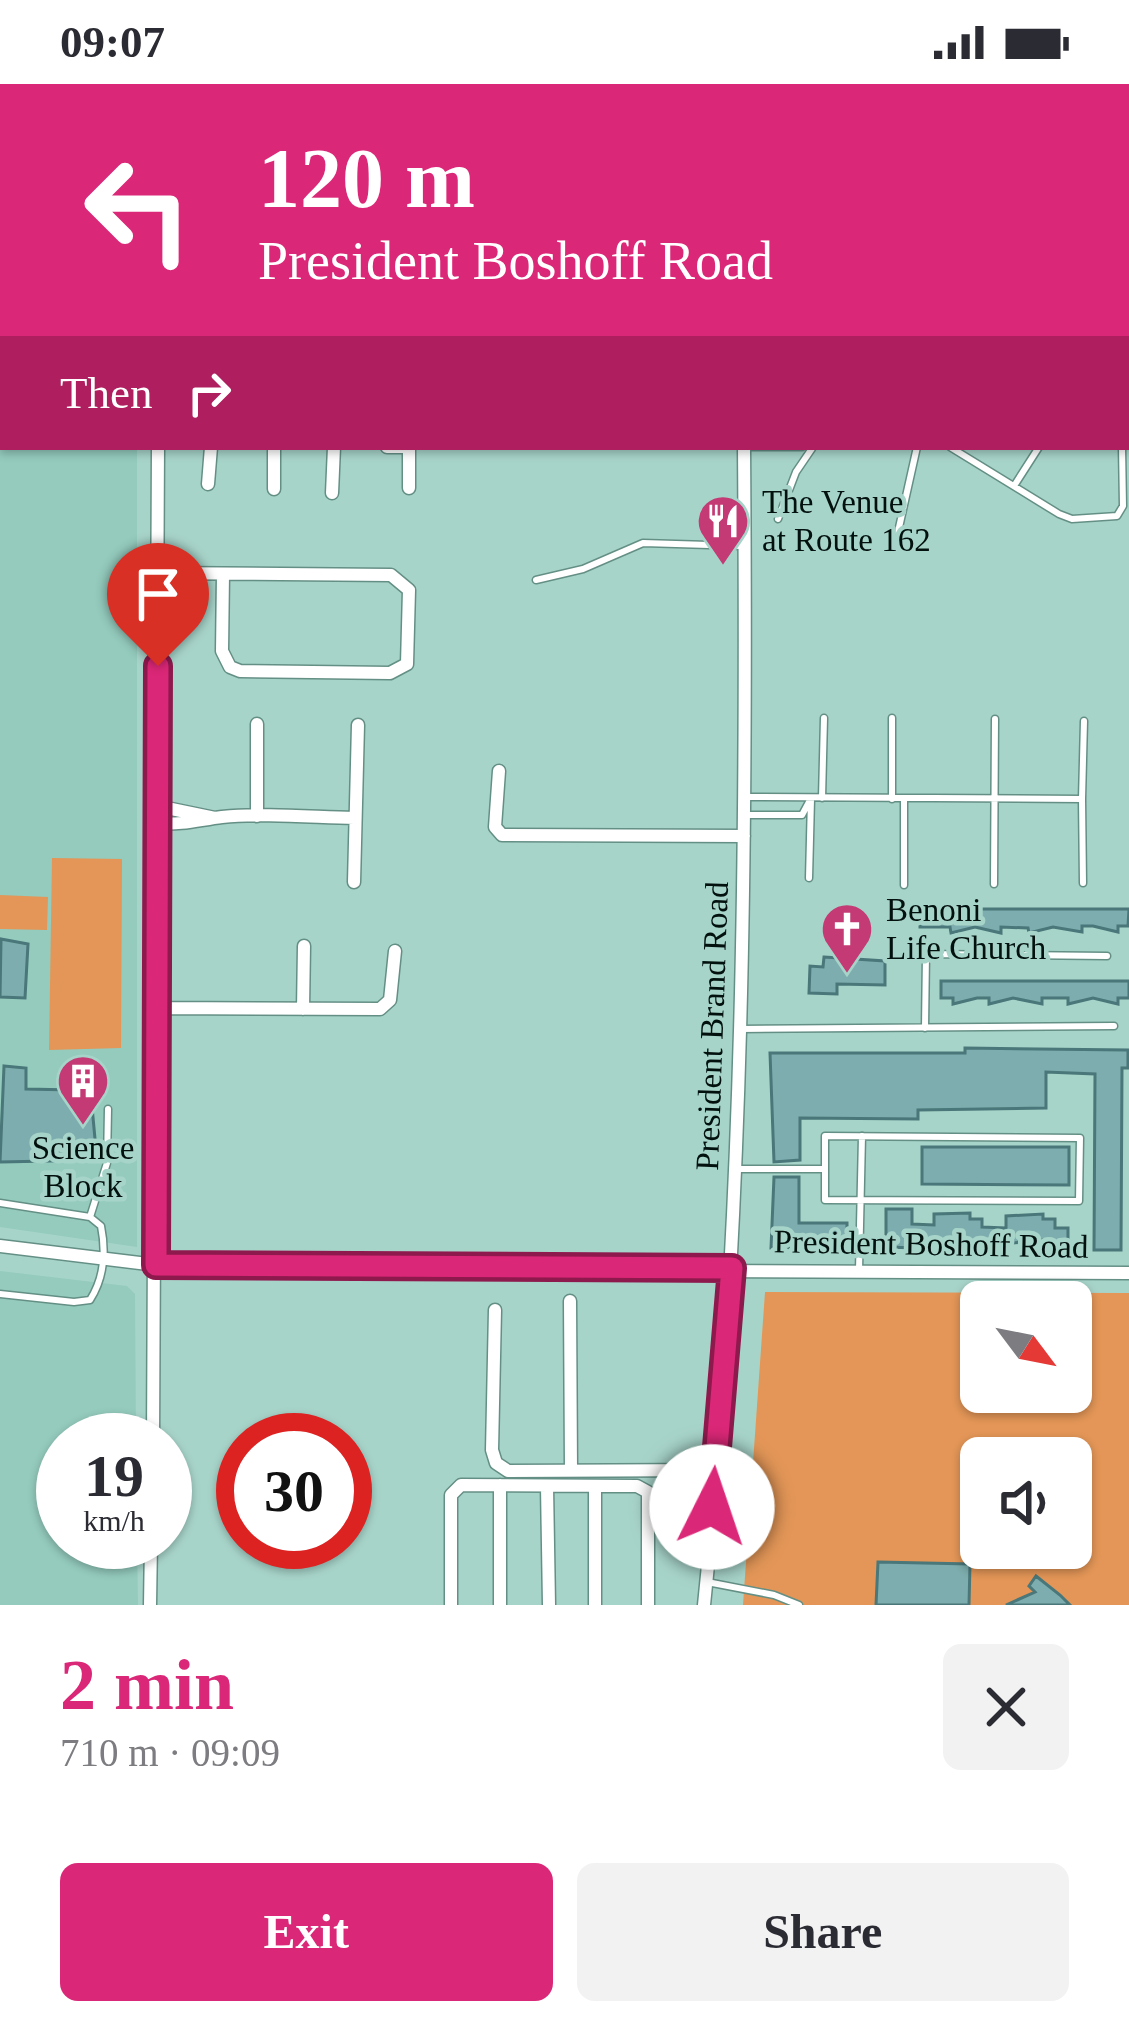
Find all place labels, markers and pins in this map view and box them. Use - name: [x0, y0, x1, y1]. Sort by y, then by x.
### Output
- place label: The Venue at Route 162: [762, 484, 931, 558]
- restaurant icon: The Venue at Route 162: [695, 493, 751, 567]
- pin: [107, 543, 209, 666]
- place label: Benoni Life Church: [886, 892, 1047, 966]
- church icon: Benoni Life Church: [819, 901, 875, 975]
- building icon: Science Block: [55, 1053, 111, 1127]
- place label: Science Block: [32, 1130, 134, 1204]

